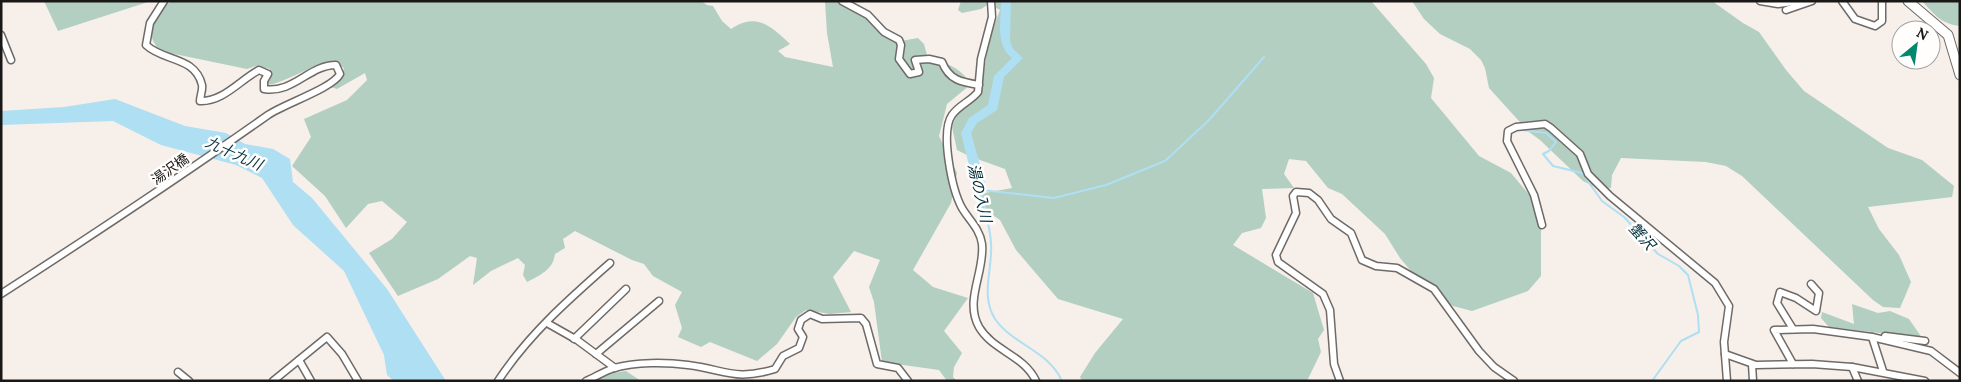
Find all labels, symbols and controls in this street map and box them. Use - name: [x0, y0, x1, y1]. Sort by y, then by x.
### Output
- north arrow: [1891, 20, 1941, 70]
- text: N: [1913, 23, 1932, 44]
- water label: 九十九川: [203, 132, 267, 175]
- street label: 湯沢橋: [148, 150, 192, 188]
- water label: 湯の入川: [964, 162, 996, 226]
- water label: 蟹沢: [1625, 218, 1660, 255]

